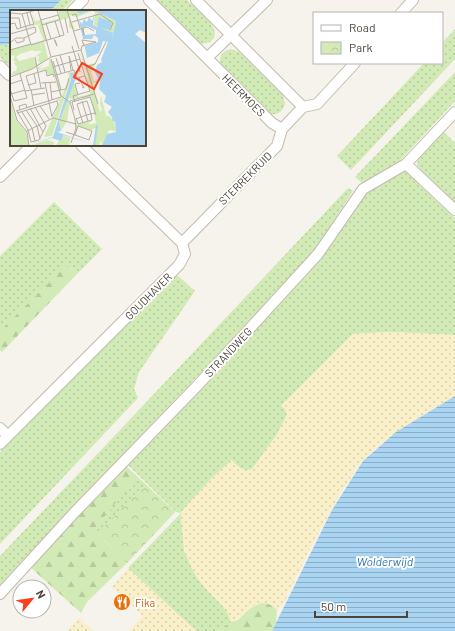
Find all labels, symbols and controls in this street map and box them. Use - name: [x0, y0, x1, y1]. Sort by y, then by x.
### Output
- inset map: [10, 10, 146, 146]
- legend: [313, 12, 443, 64]
- text: Road: [349, 20, 376, 34]
- text: Park: [349, 40, 373, 54]
- street label: HEERMOES: [220, 71, 268, 119]
- street label: STERREKRUID: [216, 149, 274, 207]
- street label: GOUDHAVER: [122, 270, 174, 322]
- street label: STRANDWEG: [202, 325, 254, 379]
- water label: Wolderwijd: [357, 554, 414, 568]
- north arrow: [12, 579, 52, 619]
- text: N: [34, 588, 49, 600]
- restaurant icon: Fika: [112, 592, 132, 612]
- scale bar: [315, 593, 407, 619]
- place label: Fika: [135, 596, 155, 609]
- text: 50 m: [321, 599, 346, 613]

